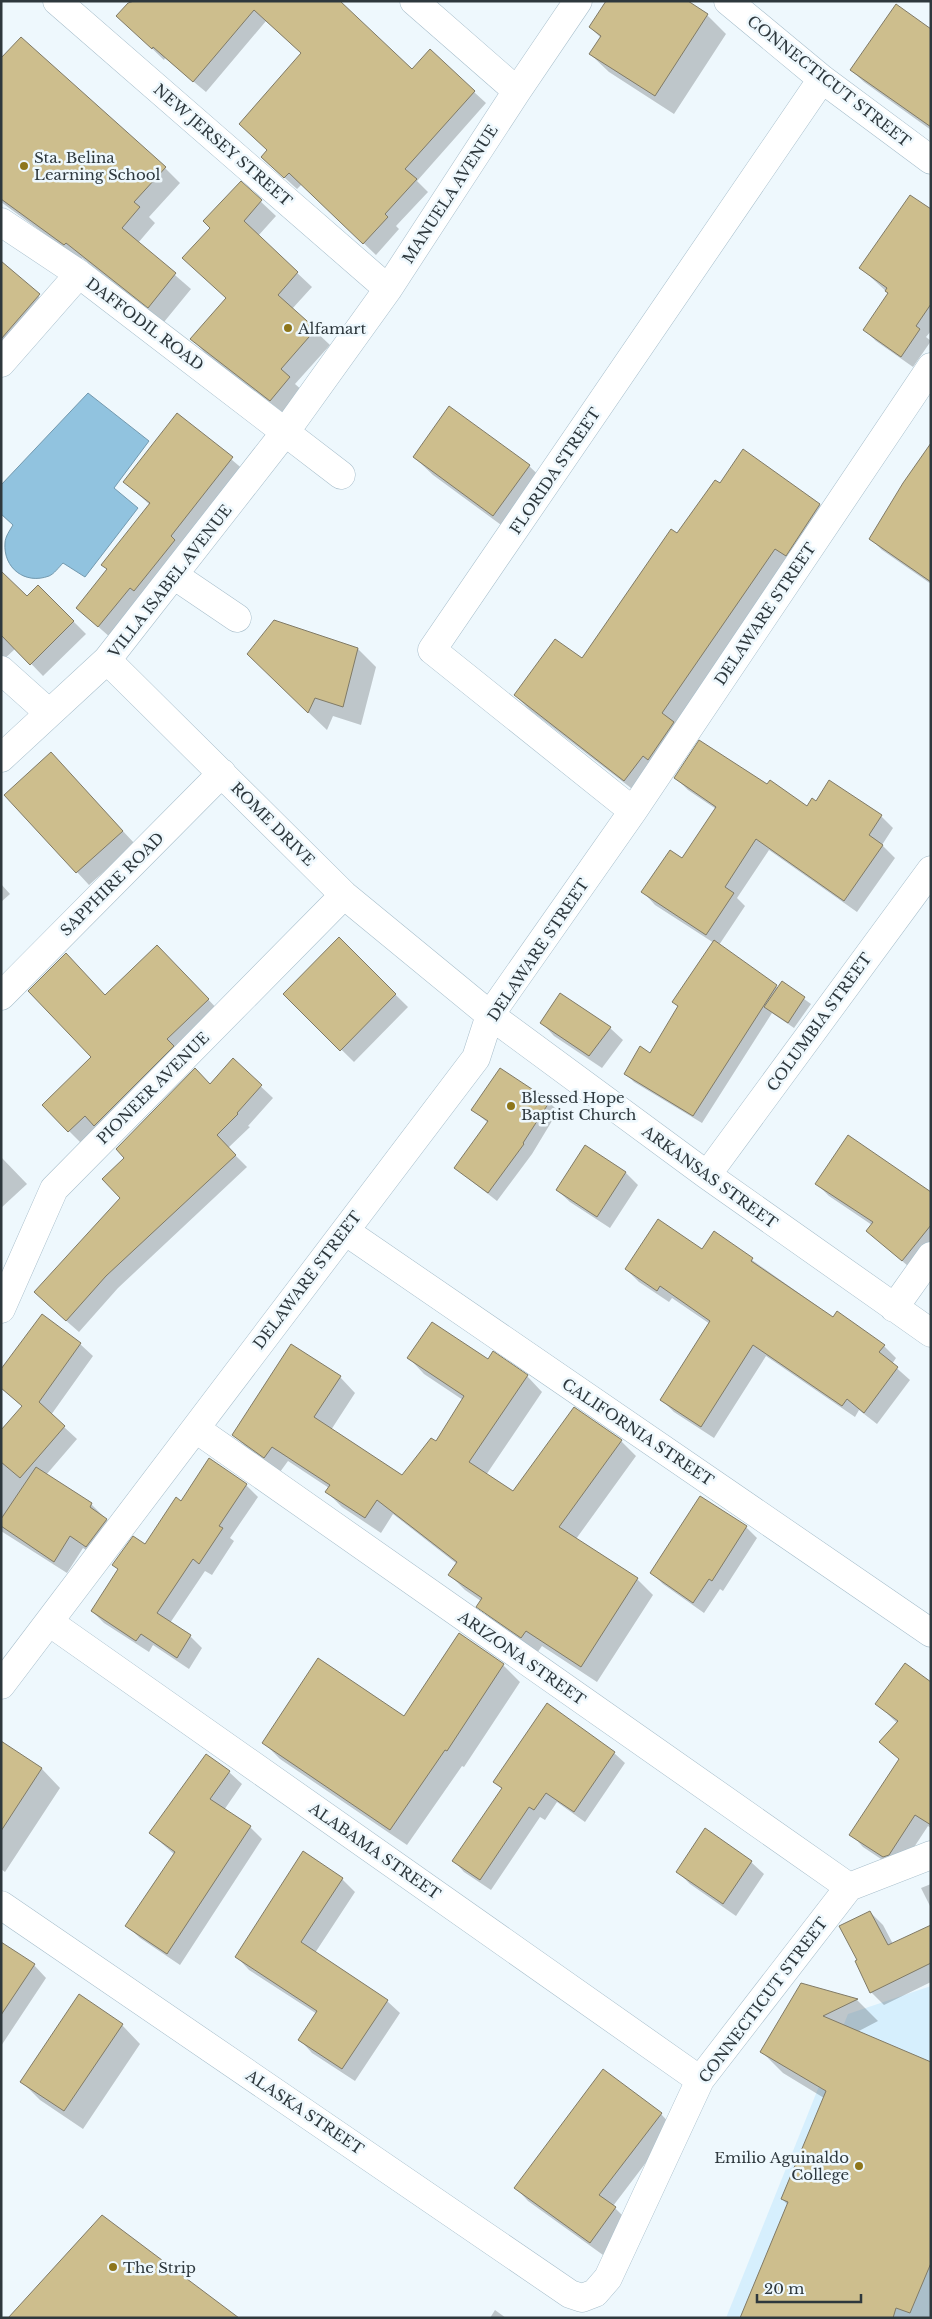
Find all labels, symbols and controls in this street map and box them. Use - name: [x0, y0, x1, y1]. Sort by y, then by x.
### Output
- street label: CONNECTICUT STREET: [743, 11, 915, 151]
- street label: NEW JERSEY STREET: [150, 80, 296, 210]
- street label: MANUELA AVENUE: [398, 121, 502, 267]
- place label: Sta. Belina Learning School: [34, 148, 161, 184]
- marker: Sta. Belina Learning School: [18, 160, 30, 172]
- street label: DAFFODIL ROAD: [82, 273, 208, 375]
- place label: Alfamart: [297, 319, 367, 338]
- marker: Alfamart: [282, 322, 294, 334]
- street label: FLORIDA STREET: [506, 404, 604, 538]
- street label: VILLA ISABEL AVENUE: [104, 501, 236, 662]
- street label: DELAWARE STREET: [710, 539, 820, 689]
- street label: ROME DRIVE: [227, 778, 319, 870]
- street label: SAPPHIRE ROAD: [56, 828, 168, 940]
- street label: DELAWARE STREET: [483, 875, 593, 1025]
- street label: COLUMBIA STREET: [763, 949, 875, 1095]
- street label: PIONEER AVENUE: [93, 1028, 213, 1148]
- place label: Blessed Hope Baptist Church: [521, 1088, 636, 1124]
- marker: Blessed Hope Baptist Church: [505, 1100, 517, 1112]
- street label: ARKANSAS STREET: [638, 1121, 781, 1232]
- street label: DELAWARE STREET: [249, 1207, 365, 1353]
- street label: CALIFORNIA STREET: [559, 1374, 717, 1490]
- street label: ARIZONA STREET: [454, 1606, 589, 1709]
- street label: ALABAMA STREET: [305, 1798, 444, 1903]
- street label: CONNECTICUT STREET: [695, 1914, 831, 2086]
- street label: ALASKA STREET: [242, 2065, 368, 2158]
- place label: Emilio Aguinaldo College: [714, 2148, 849, 2184]
- marker: Emilio Aguinaldo College: [853, 2160, 865, 2172]
- place label: The Strip: [123, 2258, 196, 2277]
- marker: The Strip: [107, 2261, 119, 2273]
- scale bar: [757, 2272, 861, 2304]
- text: 20 m: [764, 2279, 804, 2298]

